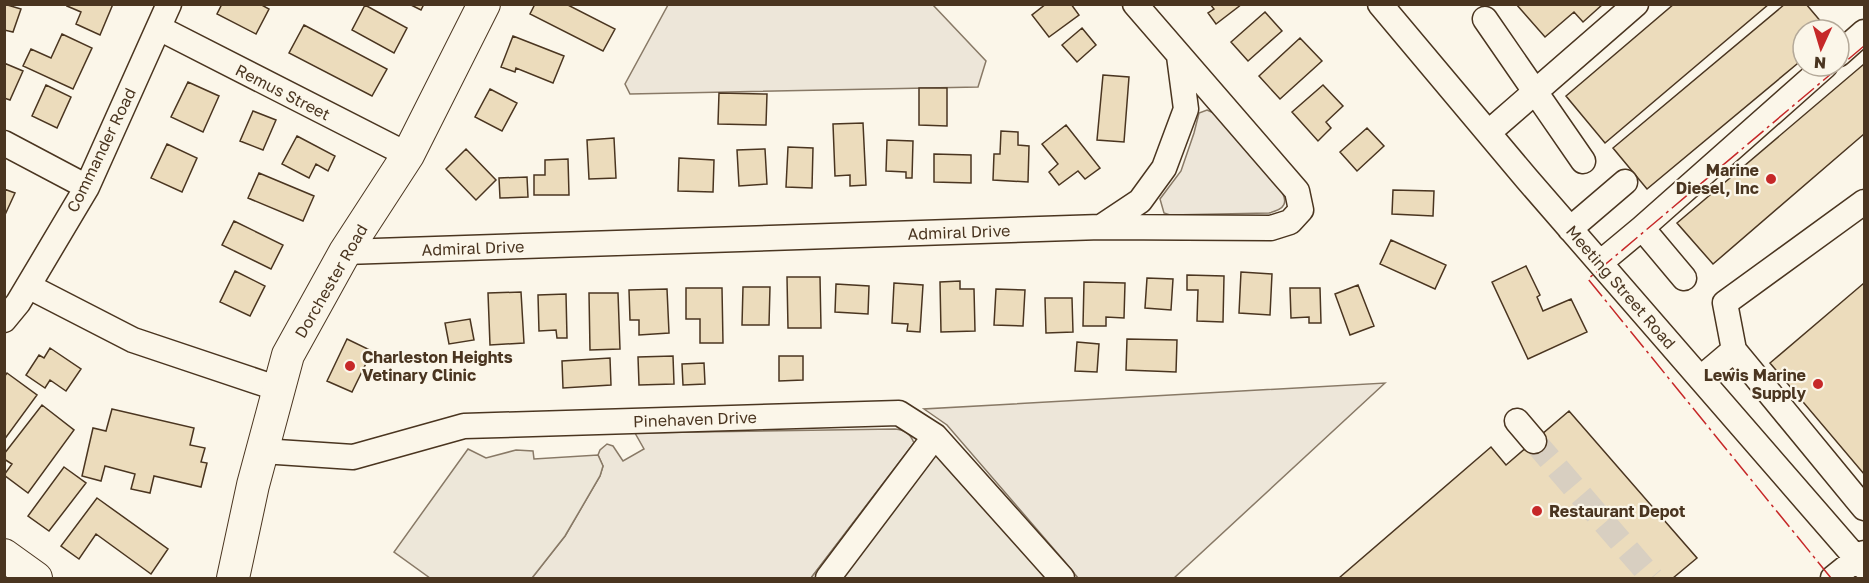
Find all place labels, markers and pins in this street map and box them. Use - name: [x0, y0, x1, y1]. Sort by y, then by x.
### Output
- place label: Marine Diesel, Inc: [1676, 160, 1759, 198]
- marker: Marine Diesel, Inc: [1764, 172, 1778, 186]
- place label: Charleston Heights Vetinary Clinic: [362, 347, 513, 385]
- marker: Charleston Heights Vetinary Clinic: [343, 359, 357, 373]
- place label: Lewis Marine Supply: [1704, 365, 1806, 403]
- marker: Lewis Marine Supply: [1811, 377, 1825, 391]
- place label: Restaurant Depot: [1549, 501, 1685, 521]
- marker: Restaurant Depot: [1530, 504, 1544, 518]

